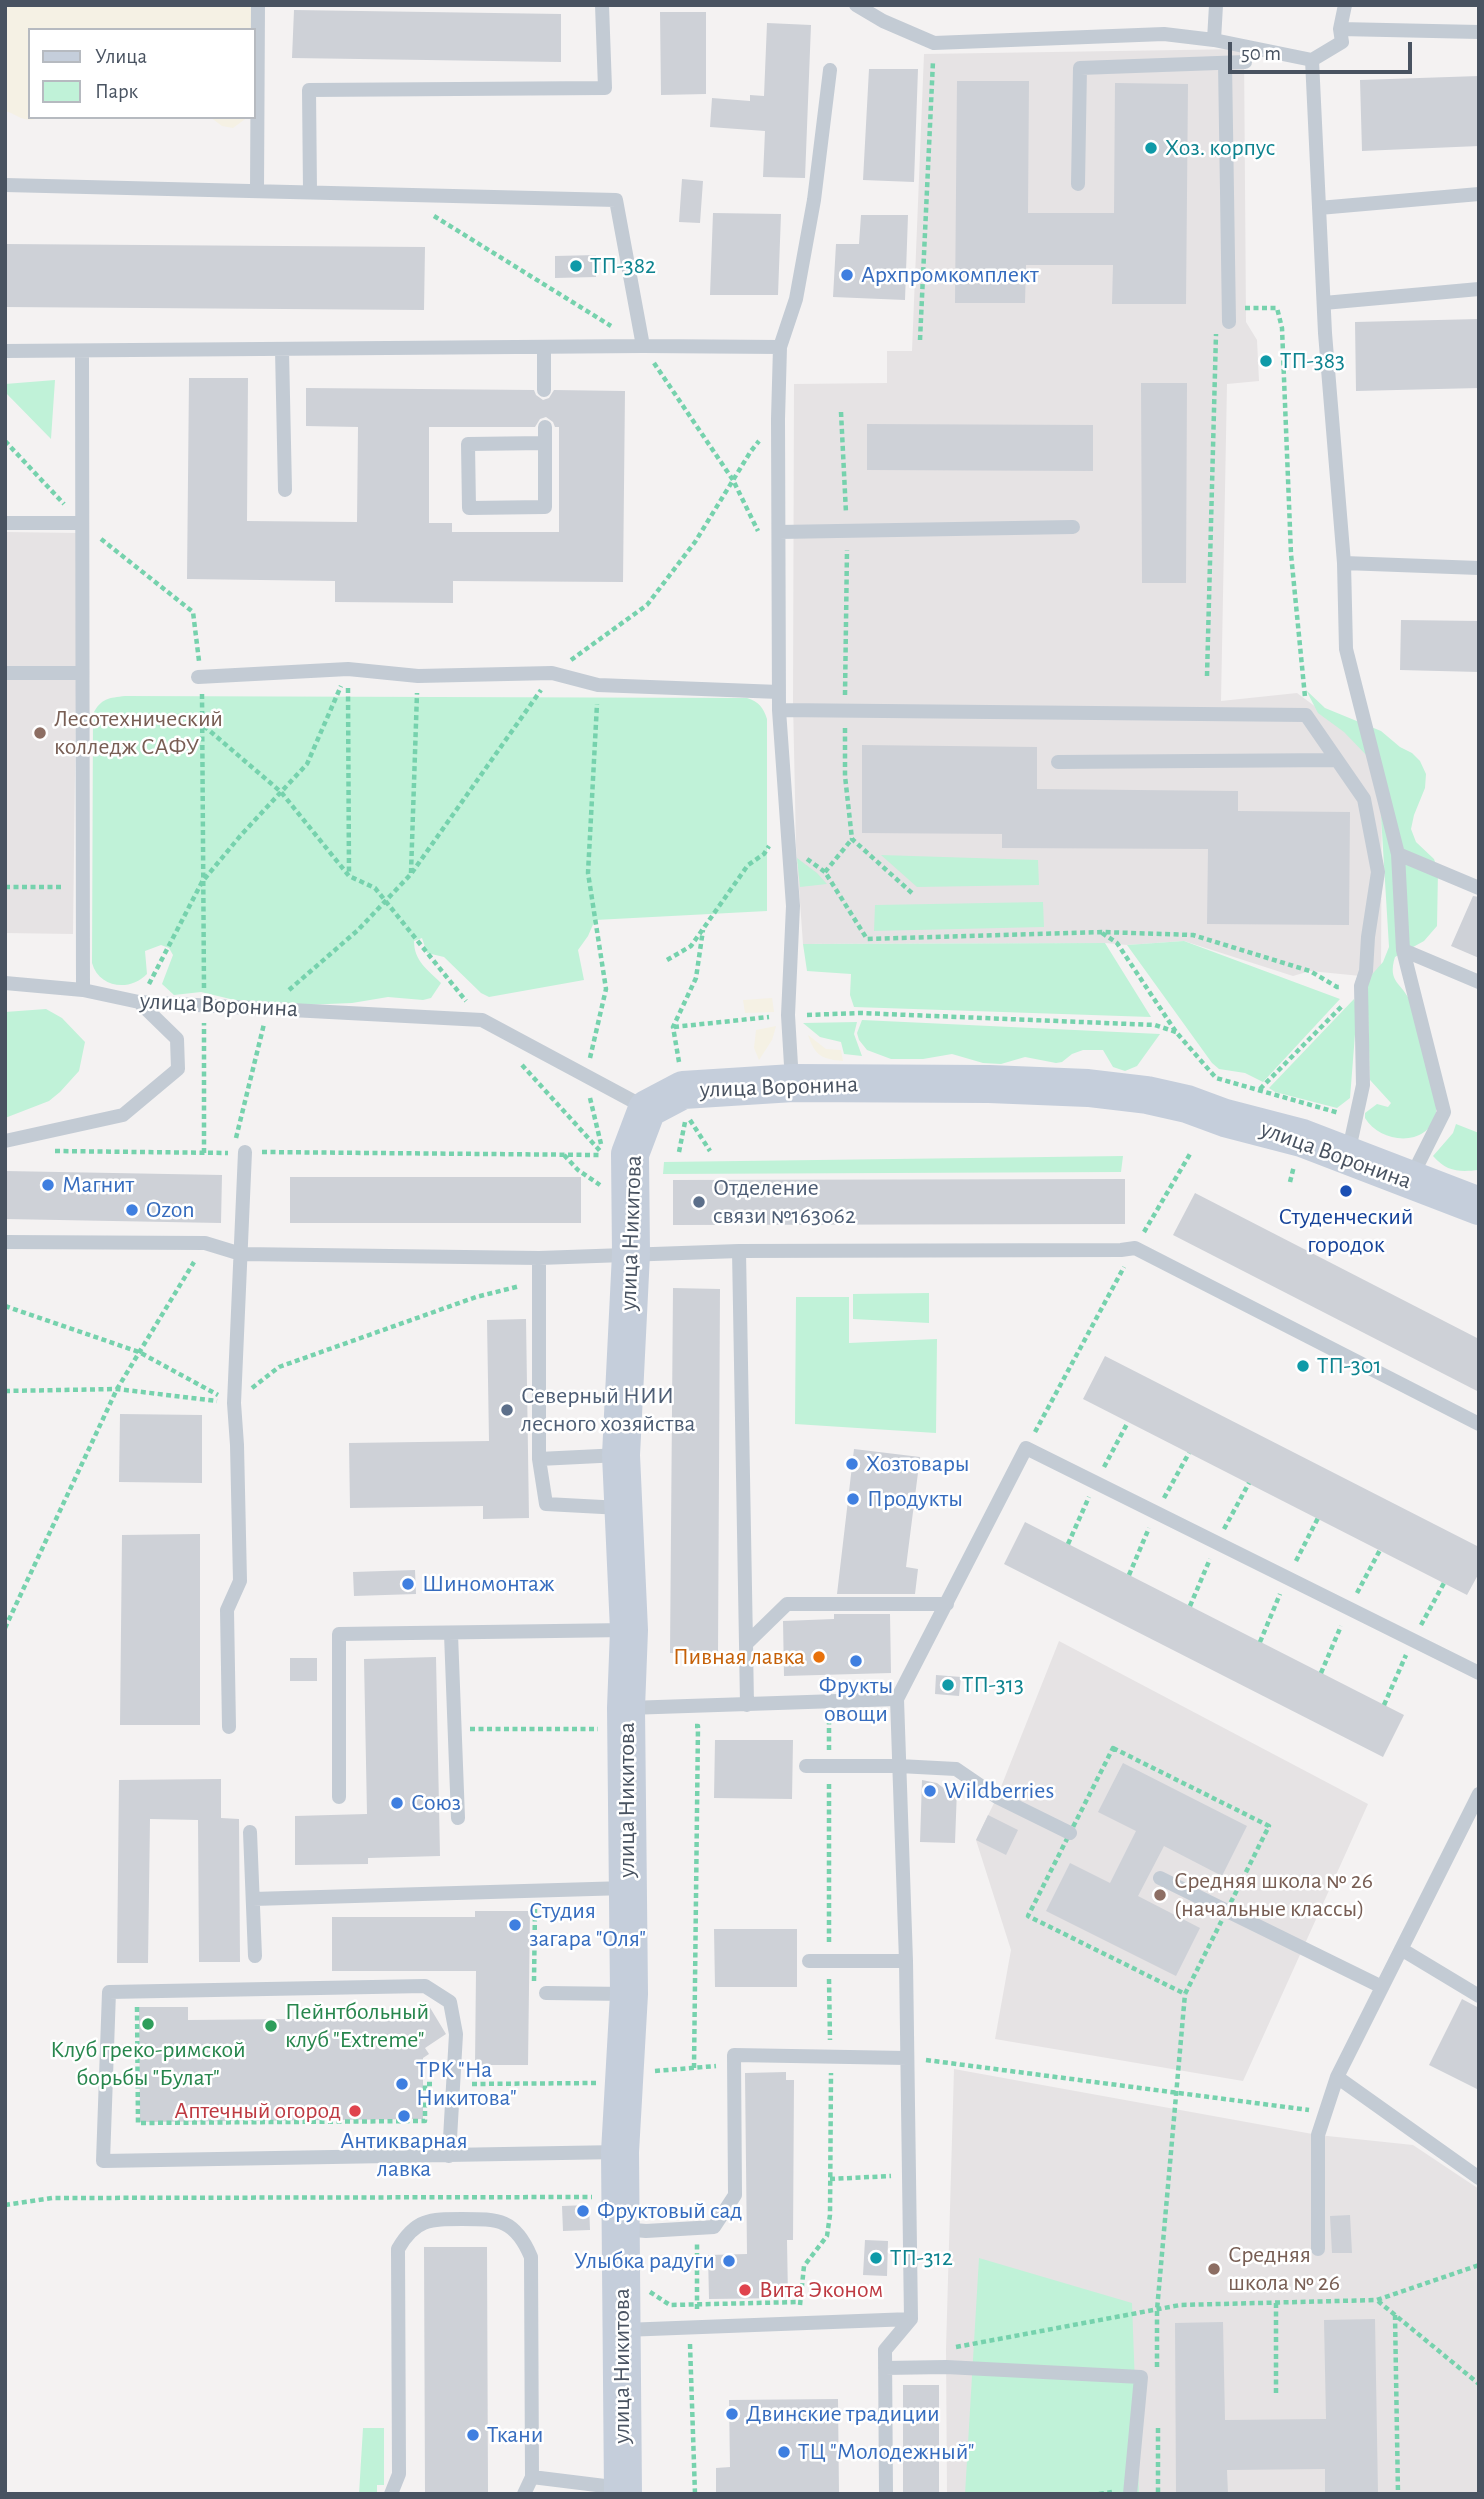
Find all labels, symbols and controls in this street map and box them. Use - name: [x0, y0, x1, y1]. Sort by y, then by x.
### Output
- legend: [28, 28, 256, 119]
- scale bar: [1232, 28, 1416, 72]
- text: 50 m: [1241, 43, 1281, 64]
- text: Улица: [95, 46, 147, 67]
- text: Парк: [95, 81, 138, 102]
- place label: Хоз. корпус: [1165, 134, 1275, 162]
- marker: Хоз. корпус: [1143, 140, 1159, 156]
- place label: ТП-382: [590, 252, 656, 280]
- marker: ТП-382: [568, 258, 584, 274]
- place label: Архпромкомплект: [861, 261, 1039, 289]
- marker: Архпромкомплект: [839, 267, 855, 283]
- place label: ТП-383: [1280, 347, 1345, 375]
- marker: ТП-383: [1258, 353, 1274, 369]
- place label: Лесотехнический колледж САФУ: [54, 705, 223, 761]
- marker: Лесотехнический колледж САФУ: [32, 725, 48, 741]
- street label: улица Воронина: [139, 986, 299, 1024]
- street label: улица Воронина: [699, 1070, 859, 1104]
- street label: улица Воронина: [1257, 1114, 1415, 1196]
- street label: улица Никитова: [614, 1155, 648, 1311]
- place label: Магнит: [62, 1171, 134, 1199]
- place label: Отделение связи №163062: [713, 1174, 856, 1230]
- marker: Магнит: [40, 1177, 56, 1193]
- marker: Студенческий городок: [1338, 1183, 1354, 1199]
- marker: Отделение связи №163062: [691, 1194, 707, 1210]
- place label: Ozon: [146, 1196, 195, 1224]
- marker: Ozon: [124, 1202, 140, 1218]
- place label: Студенческий городок: [1278, 1203, 1414, 1259]
- place label: ТП-301: [1317, 1352, 1382, 1380]
- marker: ТП-301: [1295, 1358, 1311, 1374]
- place label: Северный НИИ лесного хозяйства: [521, 1382, 696, 1438]
- marker: Северный НИИ лесного хозяйства: [499, 1402, 515, 1418]
- place label: Хозтовары: [866, 1450, 969, 1478]
- marker: Хозтовары: [844, 1456, 860, 1472]
- place label: Продукты: [867, 1485, 963, 1513]
- marker: Продукты: [845, 1491, 861, 1507]
- place label: Шиномонтаж: [422, 1570, 555, 1598]
- marker: Шиномонтаж: [400, 1576, 416, 1592]
- place label: Пивная лавка: [673, 1643, 805, 1671]
- marker: Пивная лавка: [811, 1649, 827, 1665]
- marker: Фрукты овощи: [848, 1653, 864, 1669]
- place label: ТП-313: [962, 1671, 1024, 1699]
- place label: Фрукты овощи: [819, 1672, 893, 1728]
- marker: ТП-313: [940, 1677, 956, 1693]
- street label: улица Никитова: [613, 1722, 641, 1878]
- place label: Wildberries: [944, 1777, 1054, 1805]
- marker: Wildberries: [922, 1783, 938, 1799]
- place label: Союз: [411, 1789, 461, 1817]
- marker: Союз: [389, 1795, 405, 1811]
- place label: Средняя школа № 26 (начальные классы): [1174, 1867, 1373, 1923]
- marker: Средняя школа № 26 (начальные классы): [1152, 1887, 1168, 1903]
- place label: Студия загара "Оля": [529, 1897, 646, 1953]
- marker: Студия загара "Оля": [507, 1917, 523, 1933]
- place label: Пейнтбольный клуб "Extreme": [285, 1998, 429, 2054]
- marker: Клуб греко-римской борьбы "Булат": [140, 2016, 156, 2032]
- marker: Пейнтбольный клуб "Extreme": [263, 2018, 279, 2034]
- place label: Клуб греко-римской борьбы "Булат": [50, 2036, 246, 2092]
- place label: ТРК "На Никитова": [416, 2056, 517, 2112]
- marker: ТРК "На Никитова": [394, 2076, 410, 2092]
- place label: Аптечный огород: [174, 2097, 341, 2125]
- marker: Аптечный огород: [347, 2103, 363, 2119]
- marker: Антикварная лавка: [396, 2108, 412, 2124]
- place label: Антикварная лавка: [340, 2127, 468, 2183]
- place label: Фруктовый сад: [597, 2197, 742, 2225]
- marker: Фруктовый сад: [575, 2203, 591, 2219]
- place label: Средняя школа № 26: [1228, 2241, 1340, 2297]
- place label: ТП-312: [890, 2244, 953, 2272]
- place label: Улыбка радуги: [574, 2247, 715, 2275]
- marker: ТП-312: [868, 2250, 884, 2266]
- marker: Улыбка радуги: [721, 2253, 737, 2269]
- marker: Средняя школа № 26: [1206, 2261, 1222, 2277]
- place label: Вита Эконом: [759, 2276, 883, 2304]
- marker: Вита Эконом: [737, 2282, 753, 2298]
- street label: улица Никитова: [608, 2288, 636, 2444]
- place label: Двинские традиции: [746, 2400, 940, 2428]
- marker: Двинские традиции: [724, 2406, 740, 2422]
- place label: Ткани: [487, 2421, 543, 2449]
- marker: Ткани: [465, 2427, 481, 2443]
- place label: ТЦ "Молодежный": [798, 2438, 974, 2466]
- marker: ТЦ "Молодежный": [776, 2444, 792, 2460]

